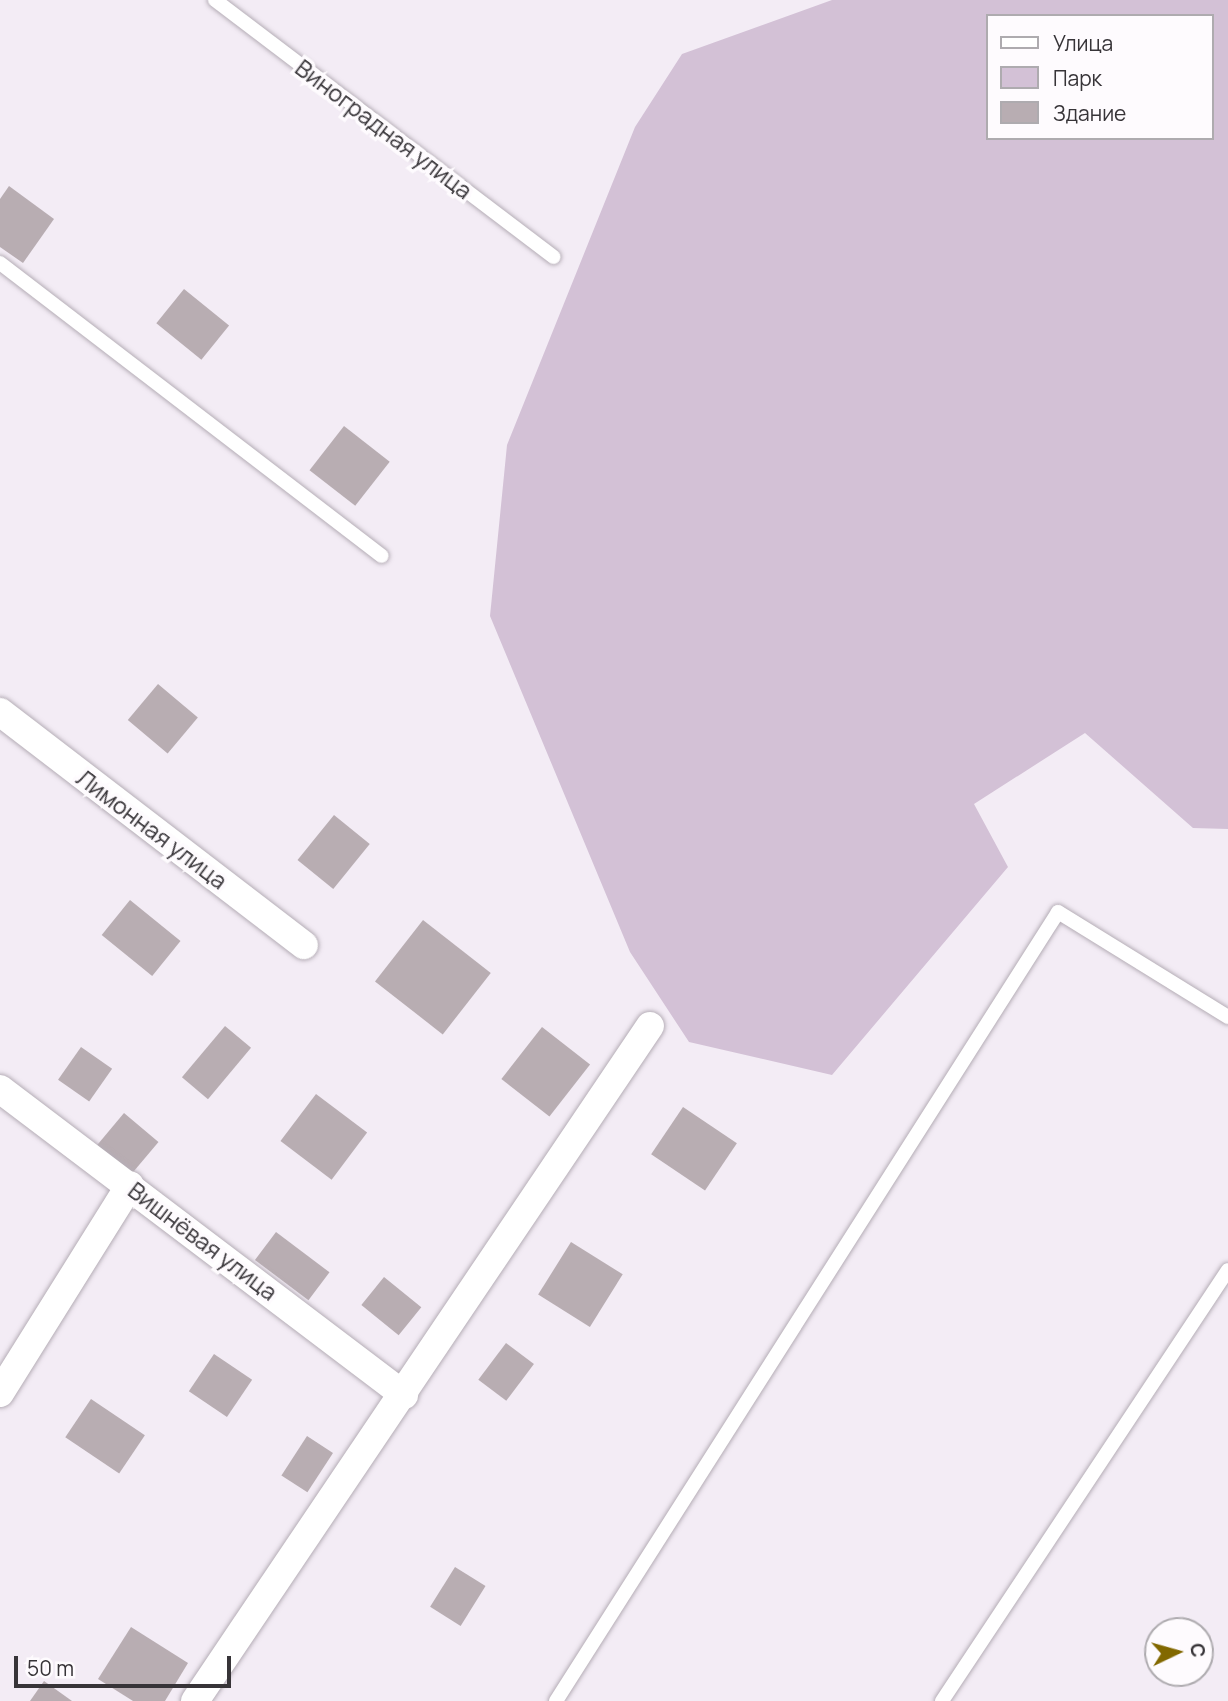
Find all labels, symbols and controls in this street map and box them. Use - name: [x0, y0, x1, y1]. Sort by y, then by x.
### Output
- legend: [986, 14, 1214, 140]
- text: Улица: [1053, 29, 1113, 57]
- street label: Виноградная улица: [290, 54, 478, 204]
- text: Парк: [1053, 64, 1102, 92]
- text: Здание: [1053, 99, 1126, 127]
- street label: Лимонная улица: [71, 764, 233, 894]
- street label: Вишнёвая улица: [123, 1176, 283, 1306]
- north arrow: [1144, 1617, 1214, 1687]
- scale bar: [18, 1642, 234, 1686]
- text: С: [1184, 1642, 1211, 1658]
- text: 50 m: [27, 1654, 74, 1682]

